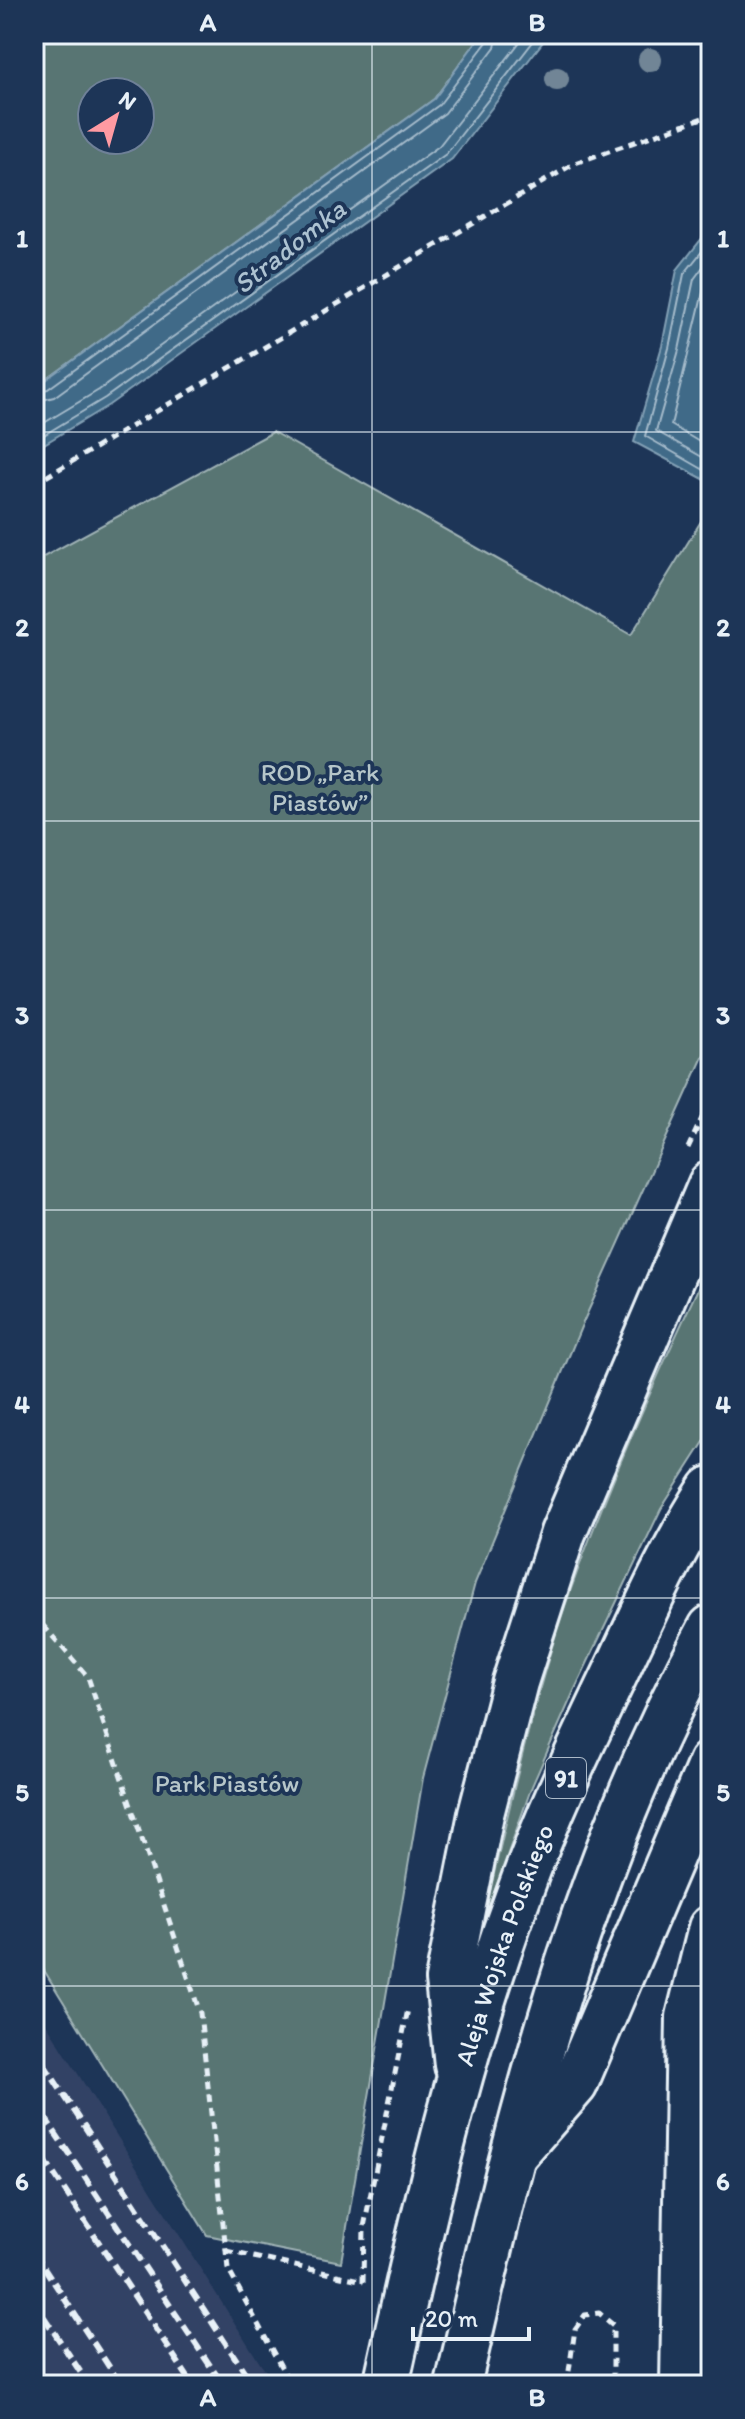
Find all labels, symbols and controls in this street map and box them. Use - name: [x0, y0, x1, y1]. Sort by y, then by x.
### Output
- text: A: [199, 6, 217, 38]
- text: B: [529, 6, 546, 38]
- north arrow: [76, 76, 156, 156]
- text: N: [114, 85, 142, 116]
- water label: Stradomka: [226, 191, 352, 300]
- text: 1: [16, 222, 28, 254]
- text: 1: [717, 222, 729, 254]
- text: 2: [15, 611, 29, 643]
- text: 2: [716, 611, 730, 643]
- park label: ROD „Park Piastów”: [261, 756, 379, 818]
- text: 3: [15, 999, 29, 1031]
- text: 3: [716, 999, 730, 1031]
- text: 4: [14, 1388, 30, 1420]
- text: 4: [715, 1388, 731, 1420]
- road number: 91: [546, 1758, 586, 1798]
- park label: Park Piastów: [155, 1767, 299, 1799]
- text: 5: [15, 1776, 29, 1808]
- text: 5: [716, 1776, 730, 1808]
- street label: Aleja Wojska Polskiego: [448, 1819, 560, 2069]
- text: 6: [15, 2165, 29, 2197]
- text: 6: [716, 2165, 730, 2197]
- scale bar: [413, 2291, 529, 2341]
- text: 20 m: [425, 2304, 478, 2333]
- text: A: [199, 2381, 217, 2413]
- text: B: [529, 2381, 546, 2413]

